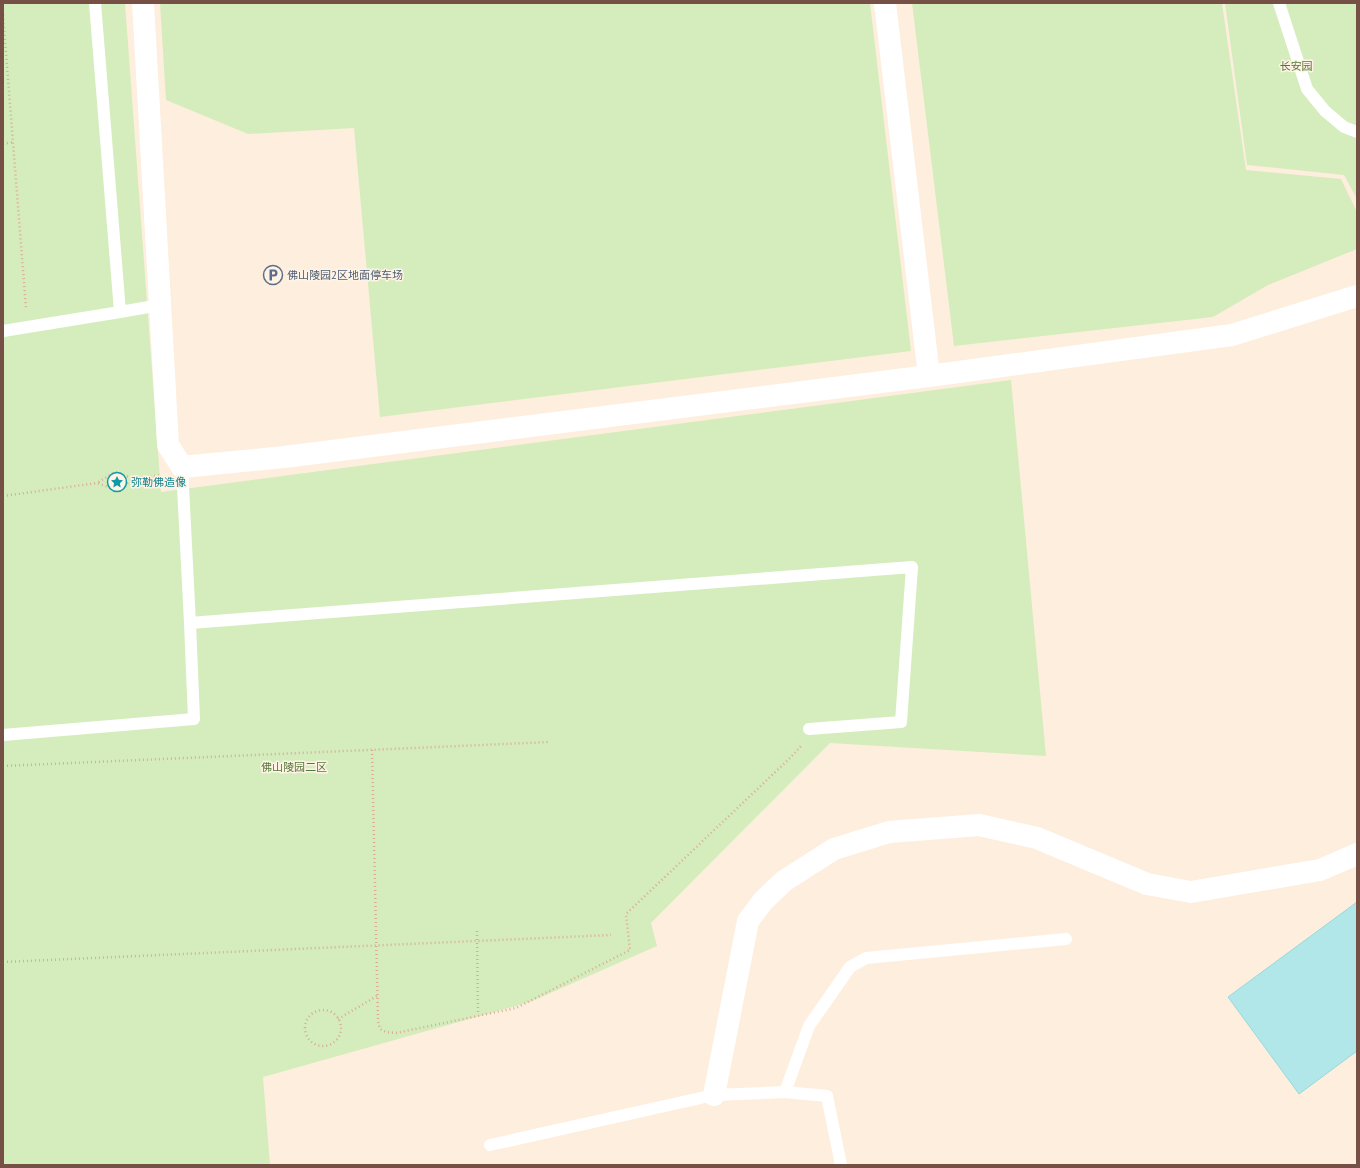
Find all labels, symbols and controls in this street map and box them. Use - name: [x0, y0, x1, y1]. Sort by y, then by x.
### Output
- park label: 长安园: [1280, 59, 1313, 73]
- parking icon: 佛山陵园2区地面停车场: [262, 264, 284, 286]
- place label: 佛山陵园2区地面停车场: [287, 268, 403, 282]
- place icon: 弥勒佛造像: [106, 471, 128, 493]
- place label: 弥勒佛造像: [131, 475, 186, 489]
- park label: 佛山陵园二区: [261, 760, 327, 774]

